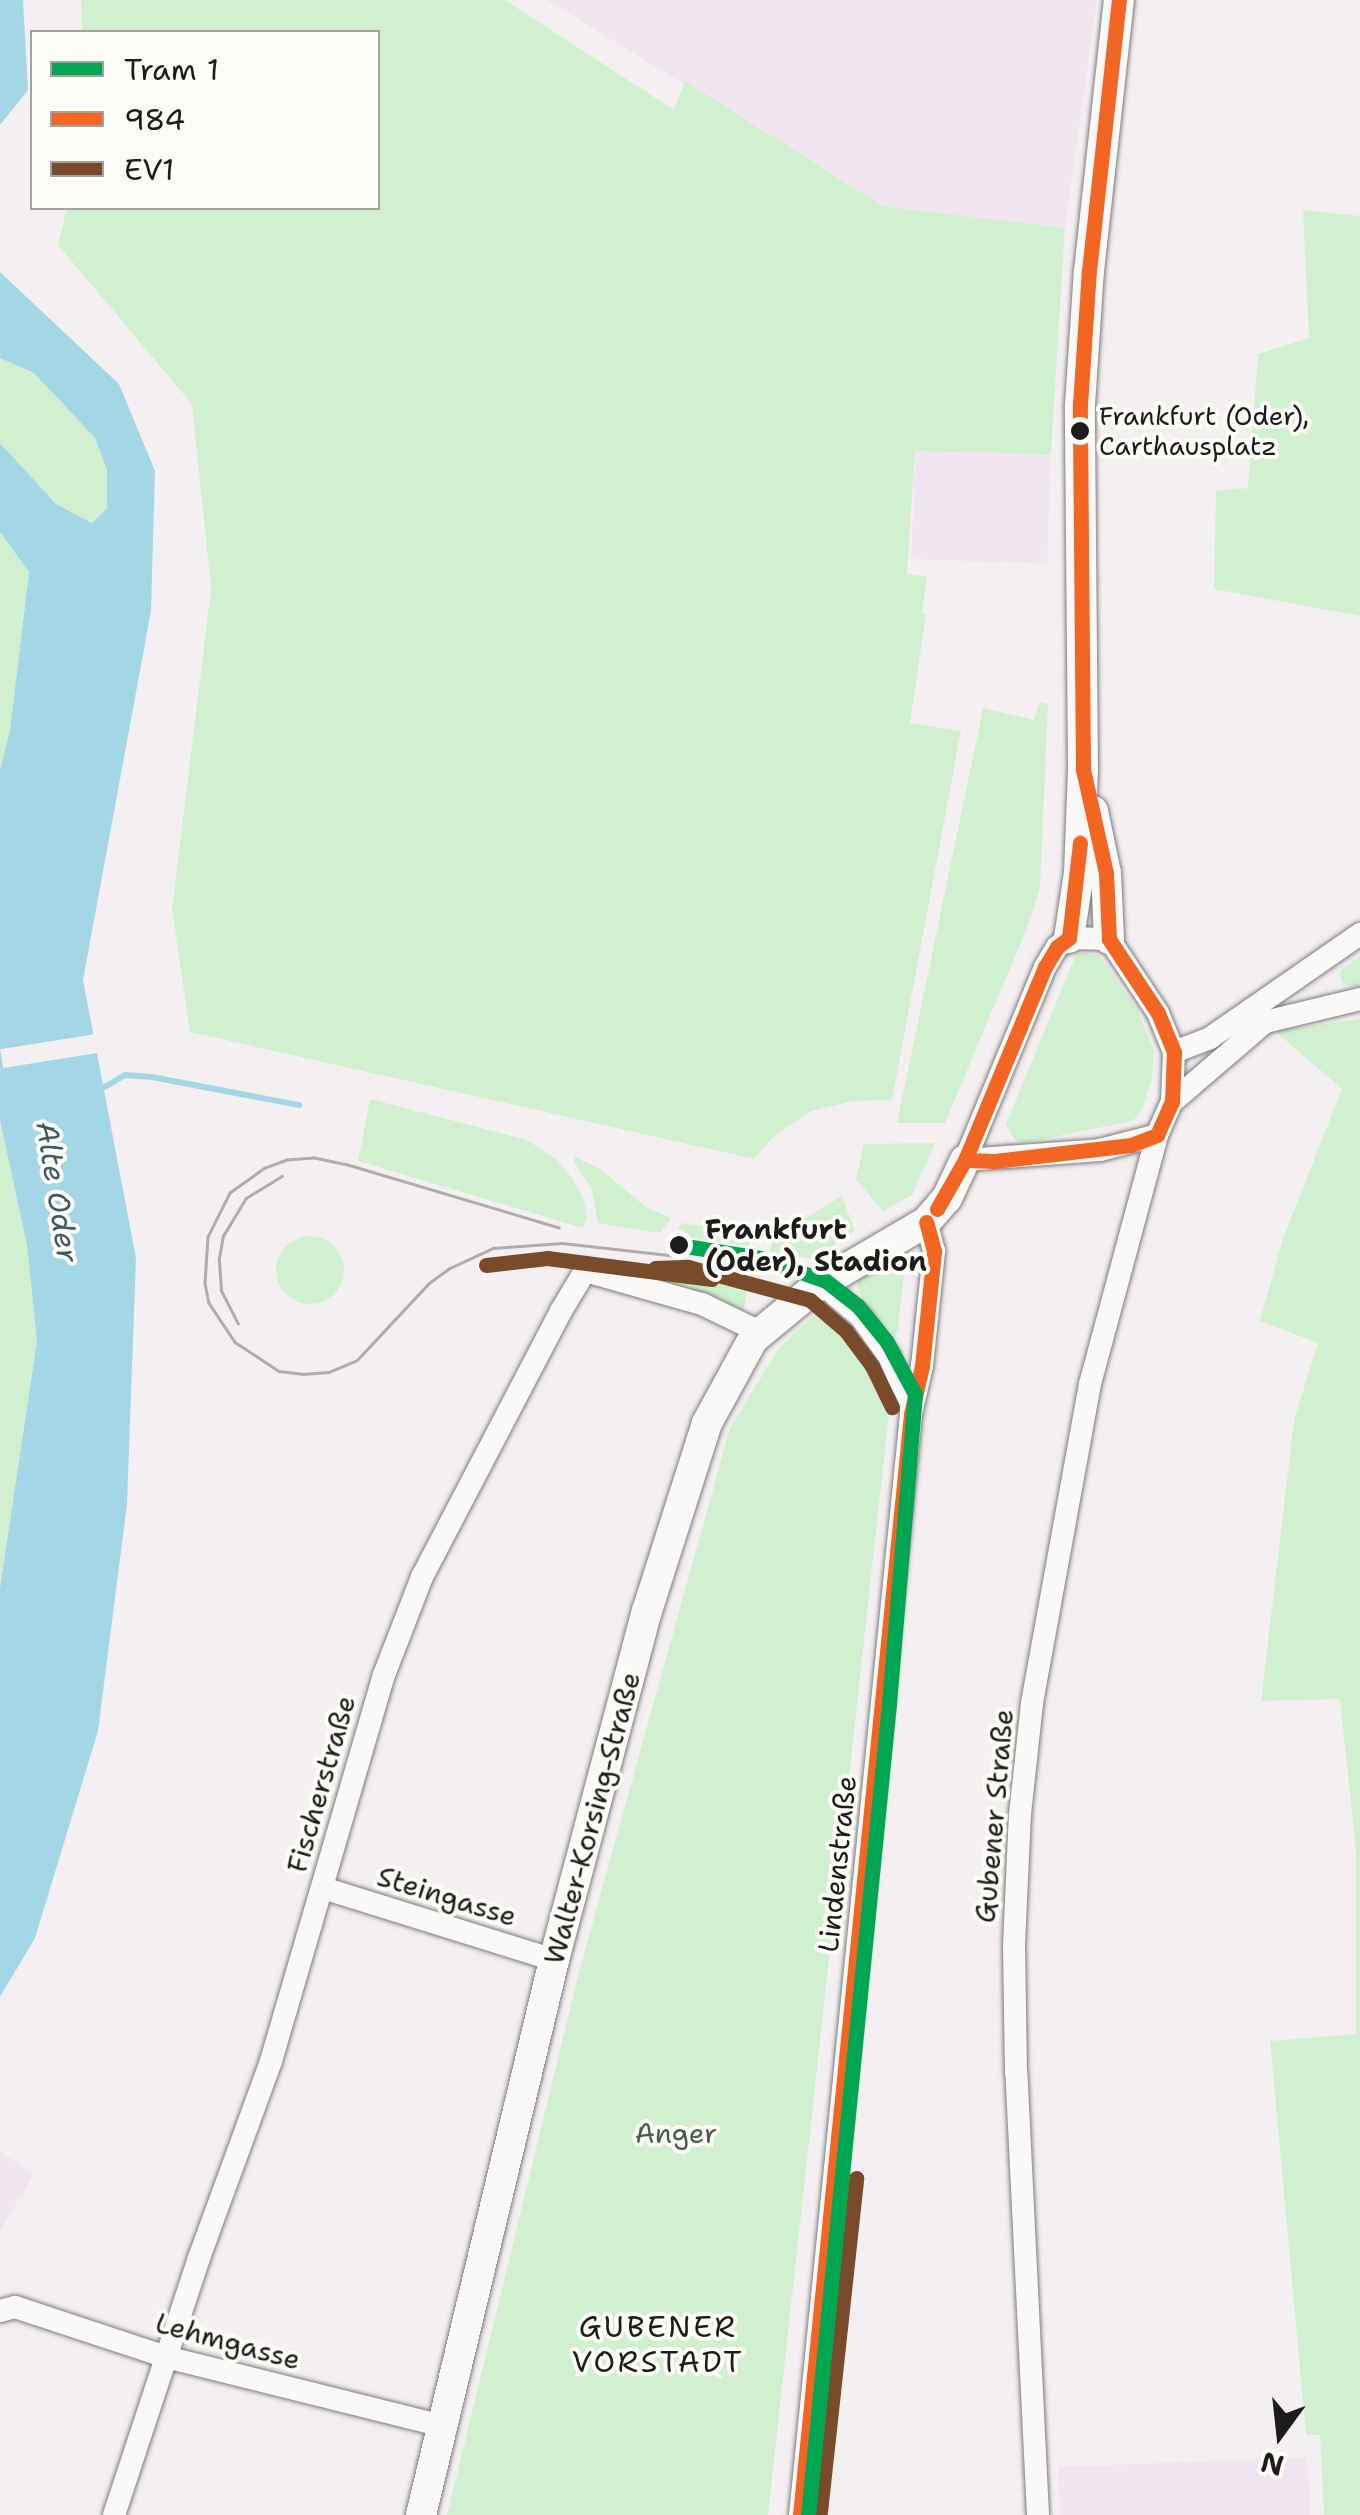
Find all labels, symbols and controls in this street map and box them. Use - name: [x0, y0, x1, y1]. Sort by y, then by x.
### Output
- legend: [30, 30, 380, 210]
- text: Tram 1: [124, 49, 219, 90]
- text: 984: [124, 99, 185, 140]
- text: EV1: [124, 149, 174, 190]
- place label: Frankfurt (Oder), Carthausplatz: [1099, 400, 1309, 462]
- marker: Frankfurt (Oder), Carthausplatz: [1070, 421, 1090, 441]
- water label: Alte Oder: [28, 1119, 86, 1265]
- place label: Frankfurt (Oder), Stadion: [705, 1212, 927, 1278]
- marker: Frankfurt (Oder), Stadion: [662, 1228, 696, 1262]
- street label: Walter-Korsing-Straße: [537, 1668, 647, 1968]
- street label: Fischerstraße: [280, 1692, 362, 1876]
- street label: Gubener Straße: [968, 1708, 1020, 1924]
- street label: Lindenstraße: [811, 1774, 863, 1954]
- street label: Steingasse: [373, 1859, 521, 1933]
- park label: Anger: [635, 2116, 717, 2150]
- street label: Lehmgasse: [152, 2306, 304, 2376]
- district label: GUBENER VORSTADT: [572, 2309, 744, 2380]
- north arrow: [1230, 2385, 1330, 2485]
- text: N: [1257, 2443, 1288, 2485]

